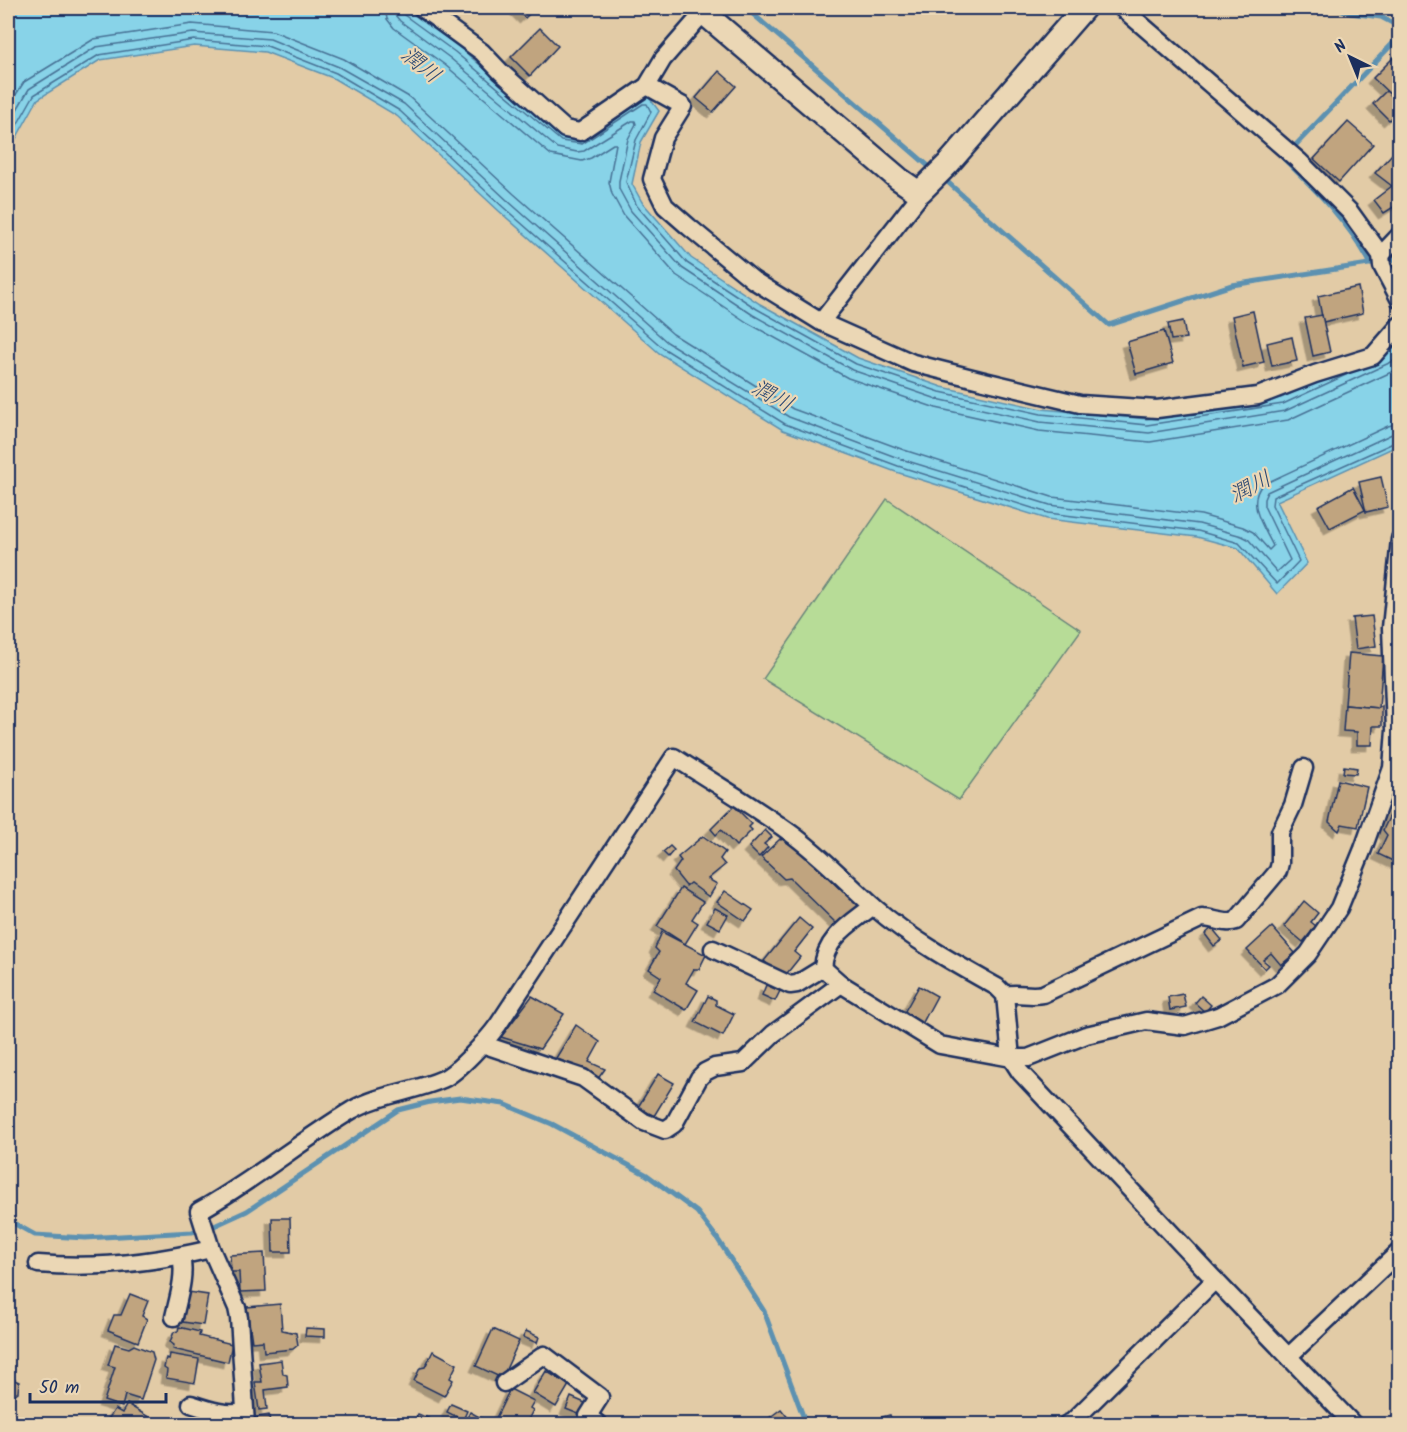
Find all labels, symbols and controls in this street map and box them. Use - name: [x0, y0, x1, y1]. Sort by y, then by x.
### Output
- north arrow: [1320, 27, 1380, 87]
- text: N: [1329, 35, 1353, 60]
- water label: 潤川: [392, 39, 448, 93]
- water label: 潤川: [744, 371, 800, 423]
- water label: 潤川: [1223, 462, 1279, 514]
- scale bar: [30, 1366, 166, 1404]
- text: 50 m: [39, 1374, 79, 1403]

